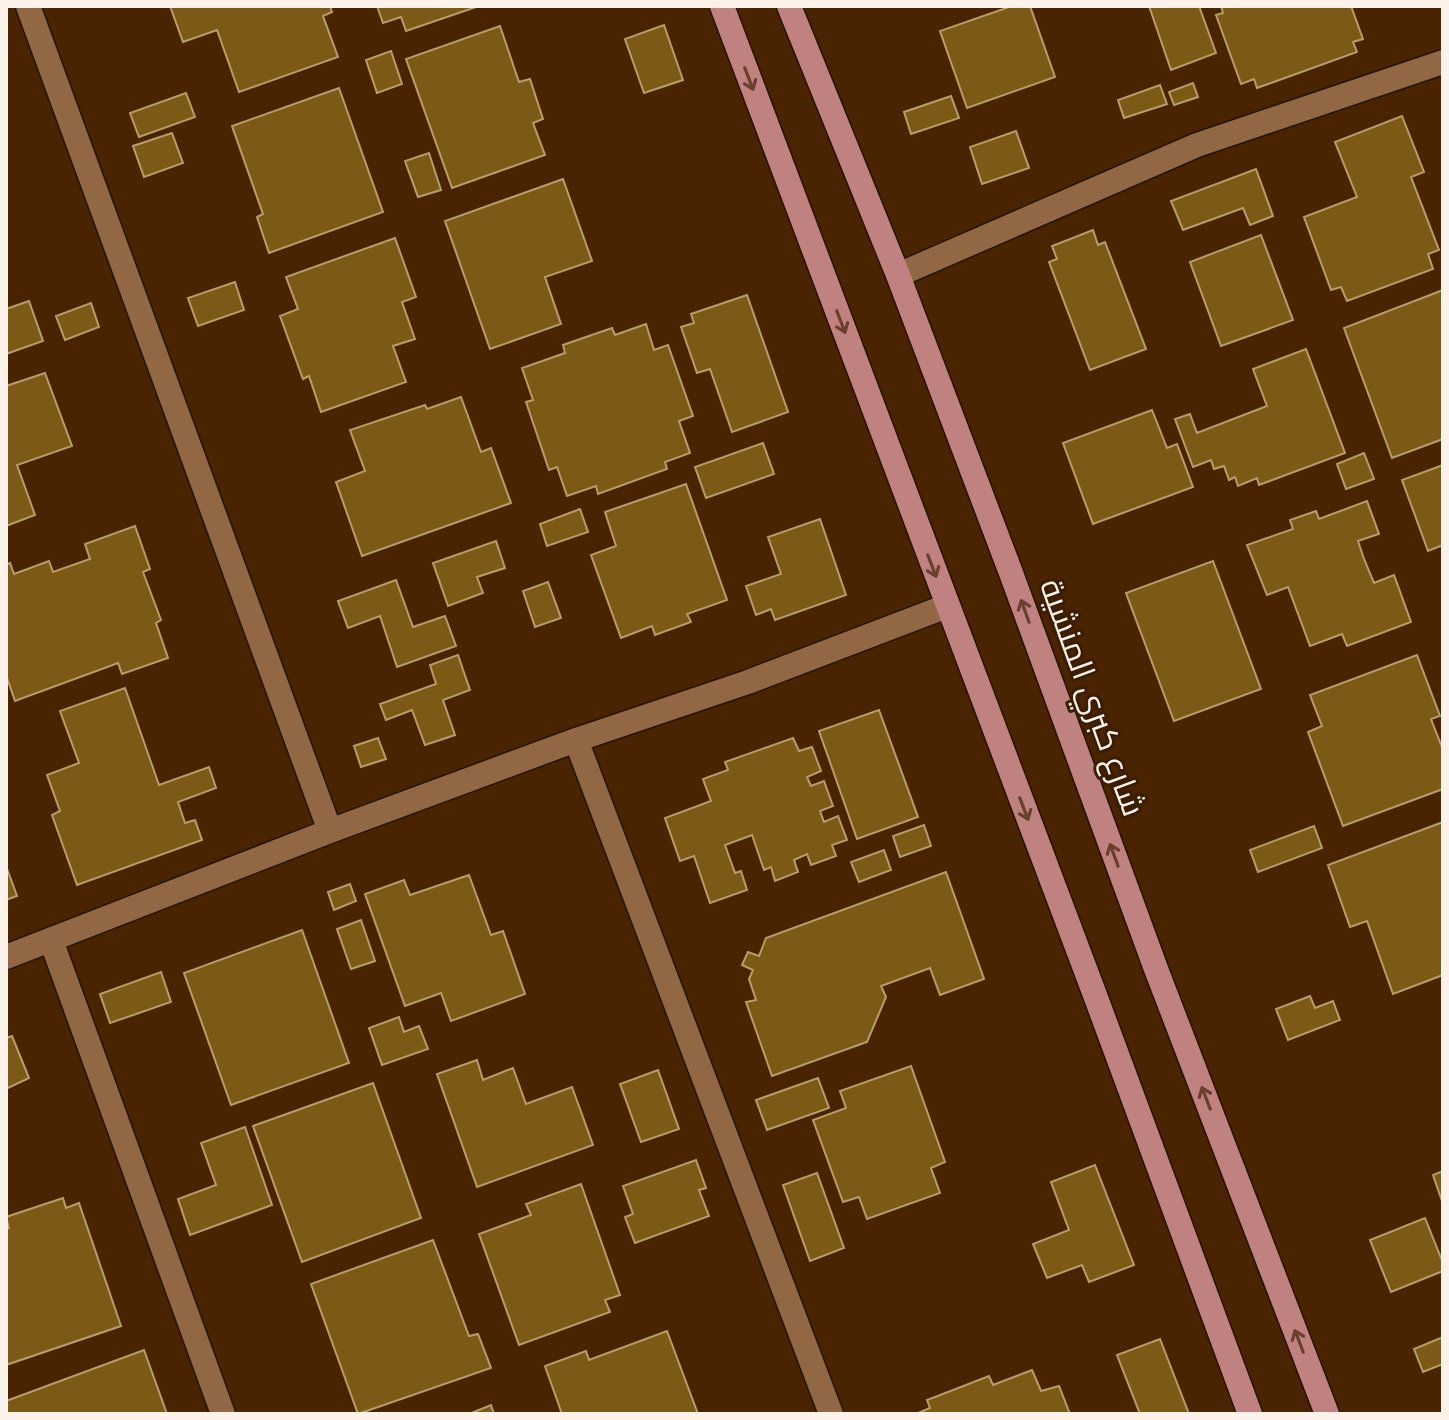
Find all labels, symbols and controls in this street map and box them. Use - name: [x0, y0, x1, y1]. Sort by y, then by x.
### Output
- one-way arrow: [743, 66, 757, 91]
- one-way arrow: [835, 309, 849, 334]
- one-way arrow: [926, 553, 940, 578]
- street label: شارع كبري المنشية: [1025, 572, 1157, 824]
- one-way arrow: [1017, 599, 1031, 624]
- one-way arrow: [1018, 796, 1032, 821]
- one-way arrow: [1106, 843, 1121, 868]
- one-way arrow: [1198, 1087, 1212, 1111]
- one-way arrow: [1291, 1329, 1305, 1354]

